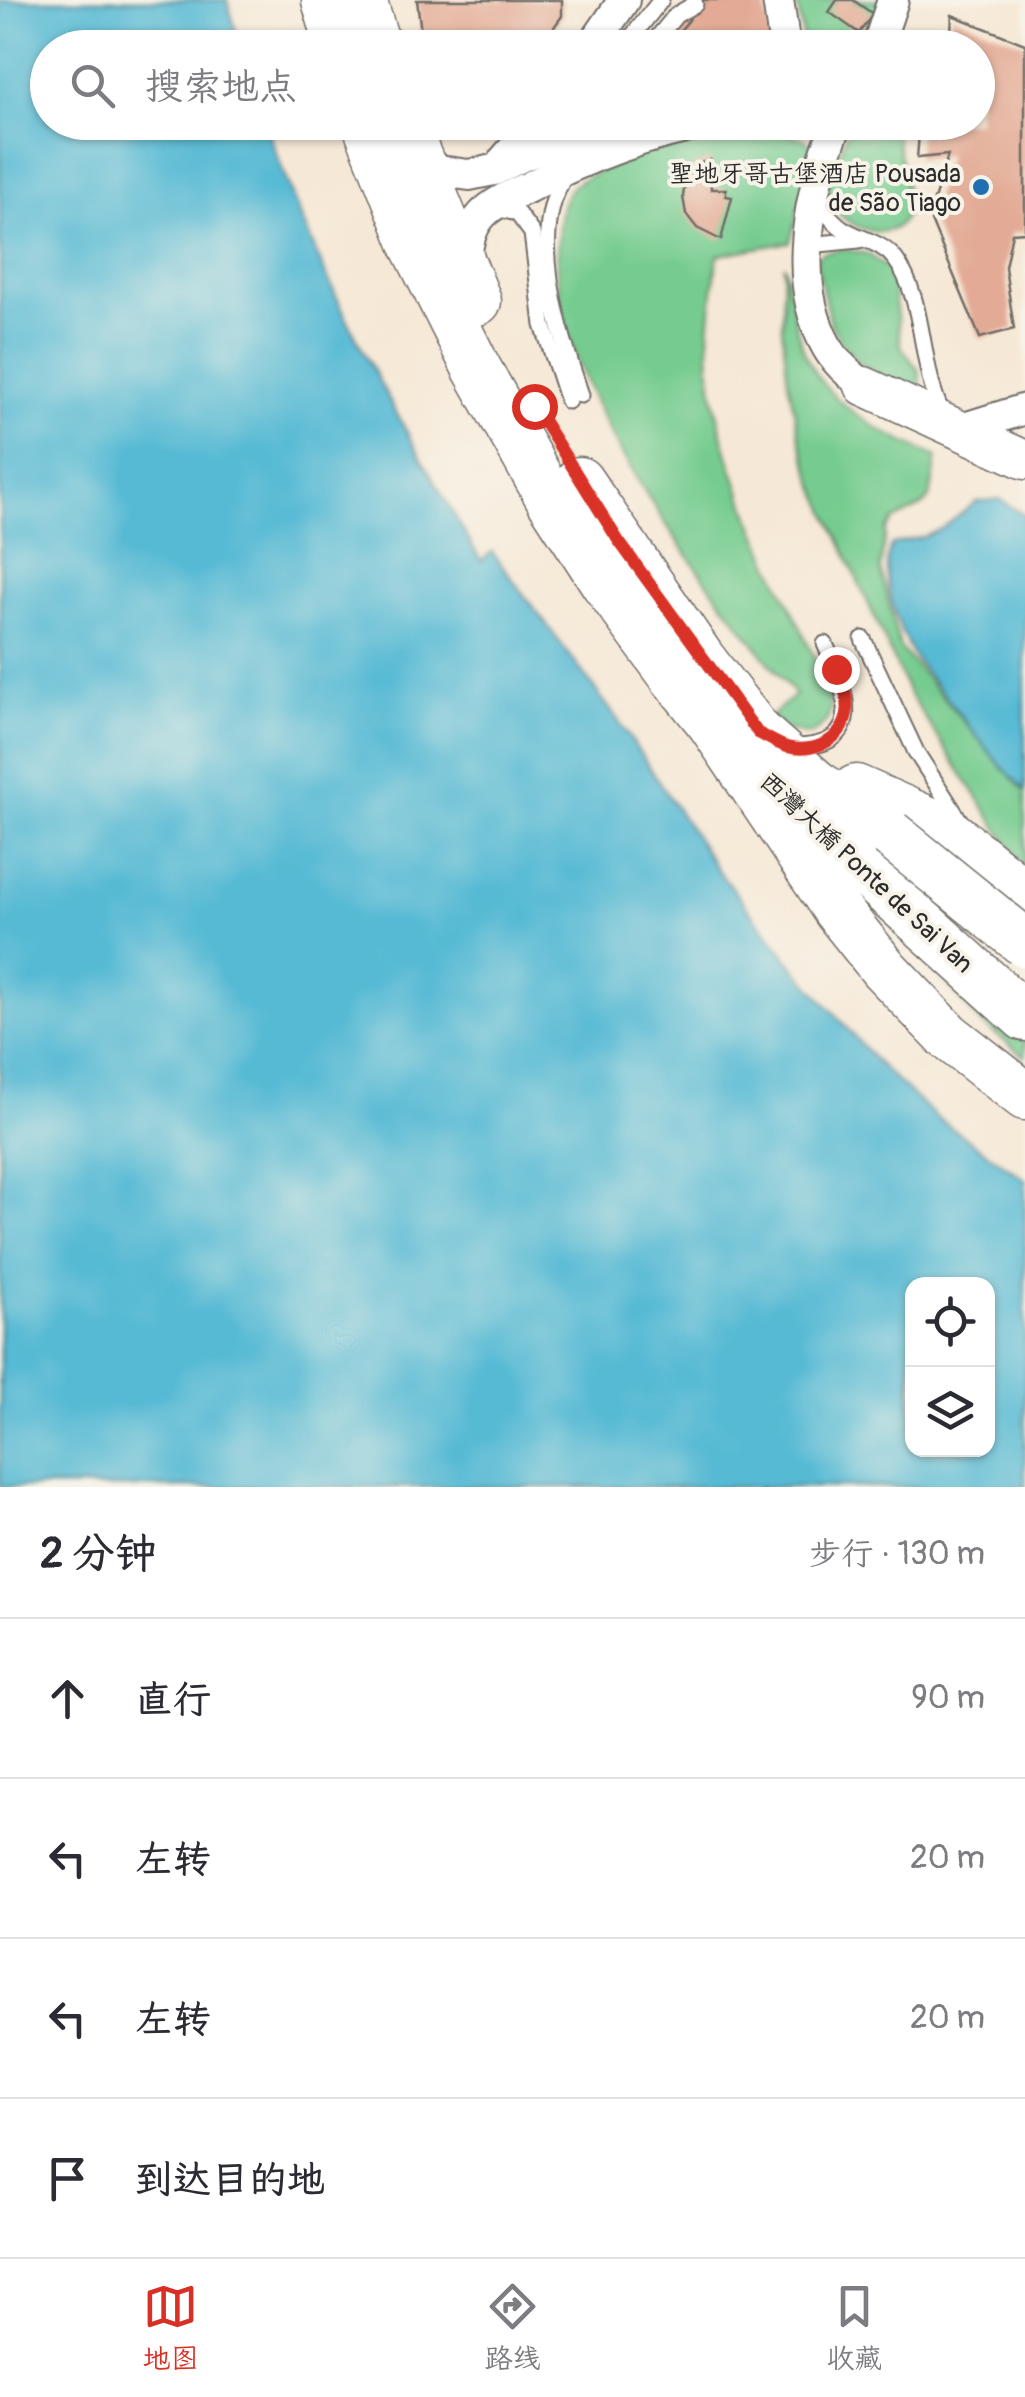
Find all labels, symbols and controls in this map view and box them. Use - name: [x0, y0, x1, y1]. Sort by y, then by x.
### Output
- search box: [30, 30, 995, 140]
- icon: search: [65, 58, 120, 113]
- text: 搜索地点: [145, 63, 297, 111]
- place label: 聖地牙哥古堡酒店 Pousada de São Tiago: [669, 159, 961, 219]
- marker: 聖地牙哥古堡酒店 Pousada de São Tiago: [970, 176, 992, 198]
- route start: [512, 384, 558, 430]
- route end: [814, 647, 860, 693]
- street label: 西灣大橋 Ponte de Sai Van: [753, 766, 979, 980]
- map controls: [905, 1277, 995, 1457]
- button: locate: [905, 1277, 995, 1367]
- button: layers: [905, 1367, 995, 1457]
- text: 2 分钟: [40, 1528, 157, 1580]
- text: 步行 · 130 m: [809, 1534, 985, 1574]
- icon: ahead: [40, 1671, 95, 1726]
- text: 直行: [135, 1676, 211, 1724]
- text: 90 m: [911, 1678, 985, 1718]
- icon: left: [40, 1831, 95, 1886]
- text: 左转: [135, 1836, 211, 1884]
- text: 20 m: [910, 1838, 985, 1878]
- icon: left: [40, 1991, 95, 2046]
- text: 左转: [135, 1996, 211, 2044]
- text: 20 m: [910, 1998, 985, 2038]
- icon: arrive: [40, 2151, 95, 2206]
- text: 到达目的地: [135, 2156, 325, 2204]
- tab: 地图: [143, 2279, 199, 2377]
- tab: 路线: [484, 2279, 540, 2377]
- tab: 收藏: [826, 2279, 882, 2377]

